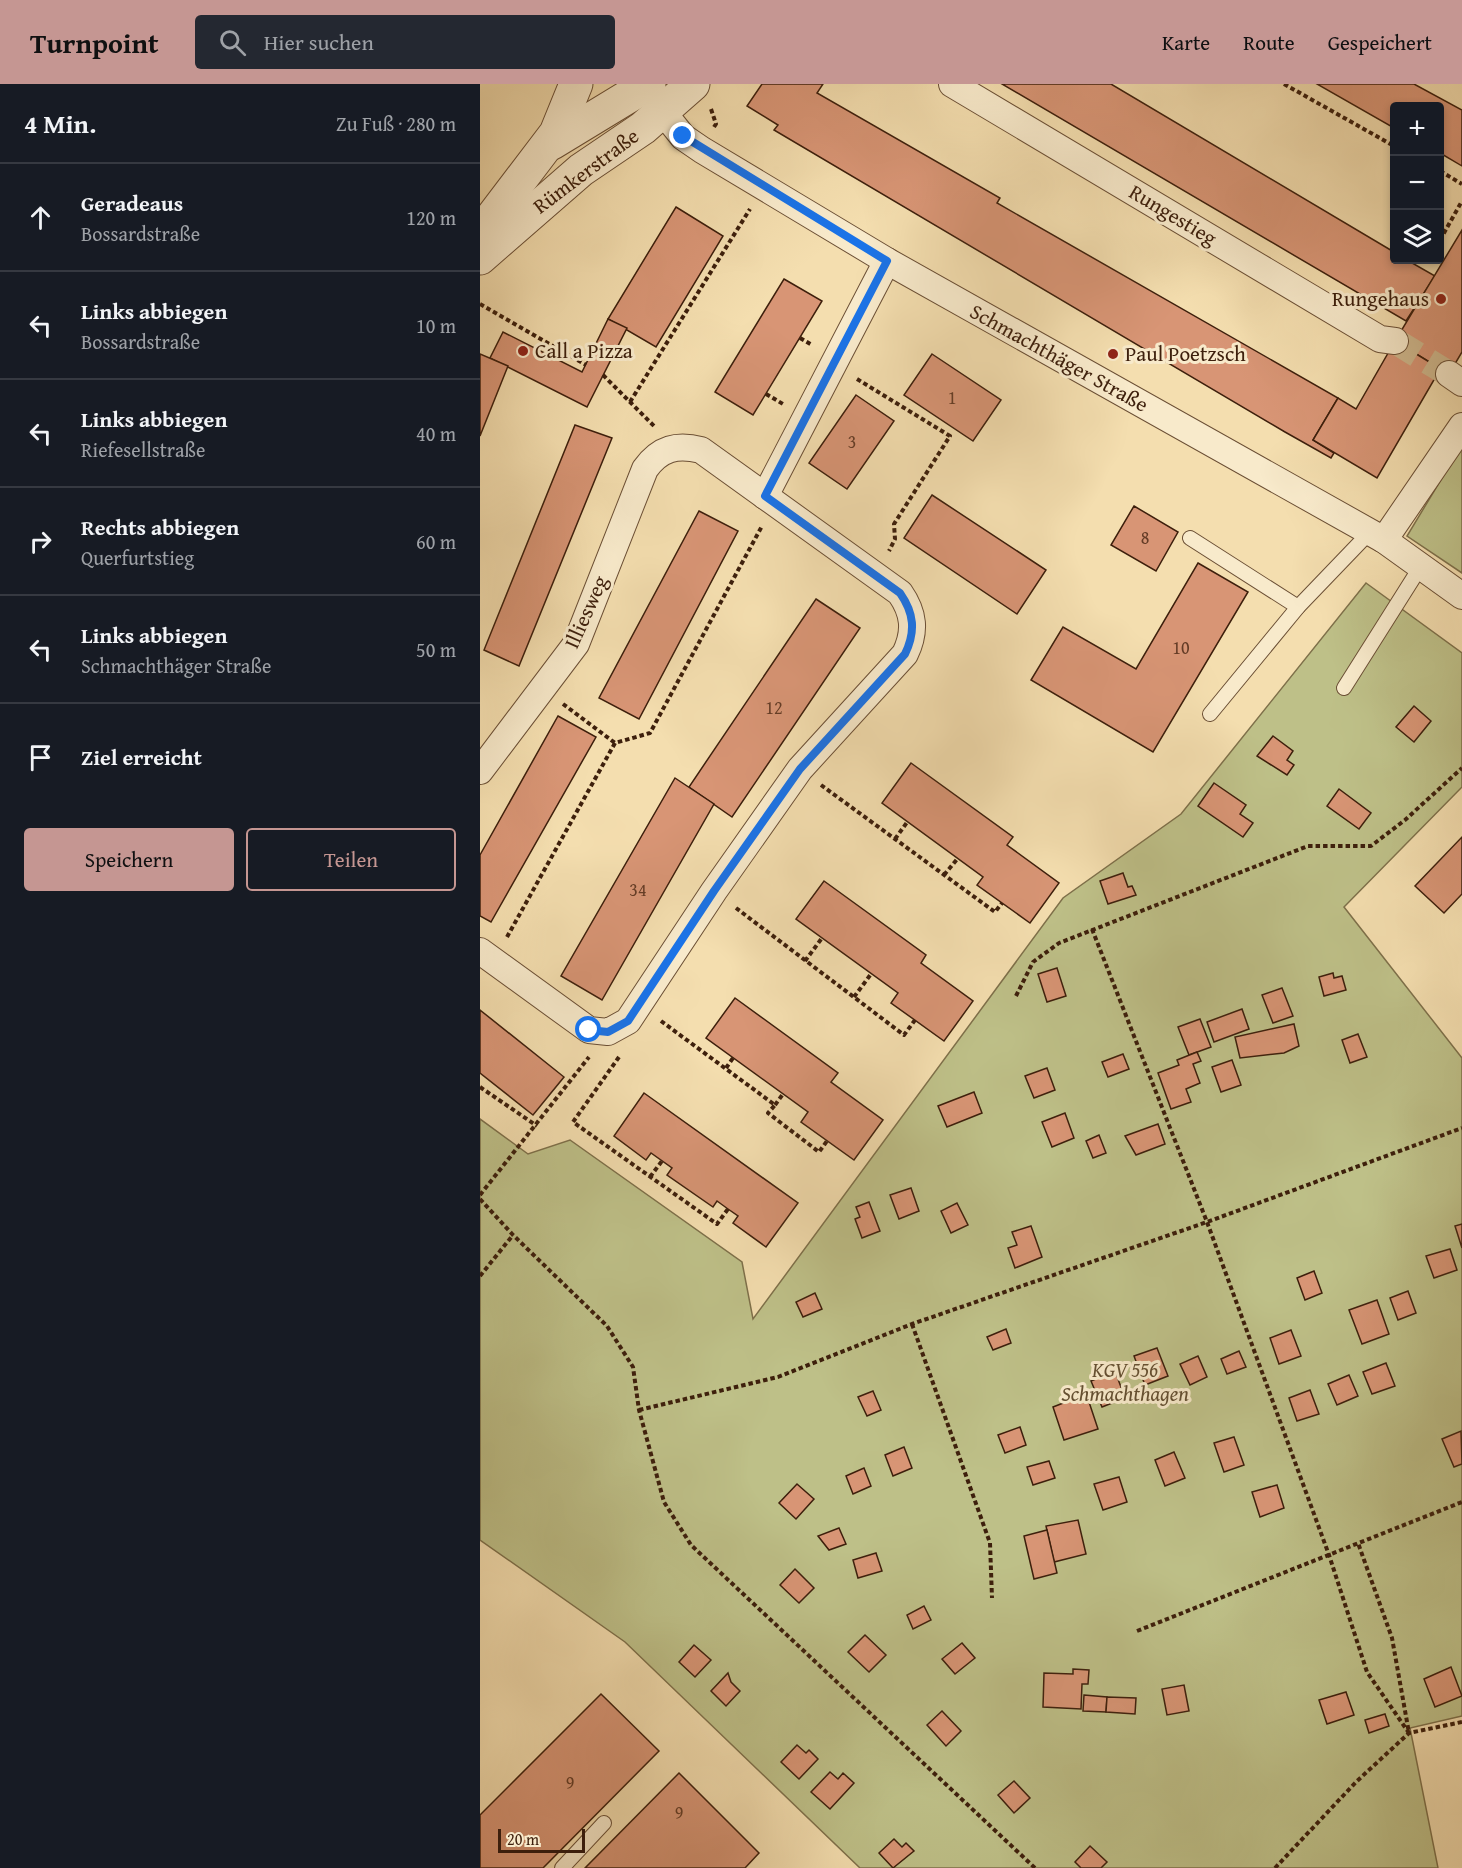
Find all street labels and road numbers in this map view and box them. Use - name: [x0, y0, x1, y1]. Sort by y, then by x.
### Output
- street label: Rümkerstraße: [526, 120, 645, 221]
- street label: Rungestieg: [1123, 176, 1223, 253]
- street label: Schmachthäger Straße: [964, 296, 1154, 420]
- street label: Illiesweg: [556, 570, 616, 653]

